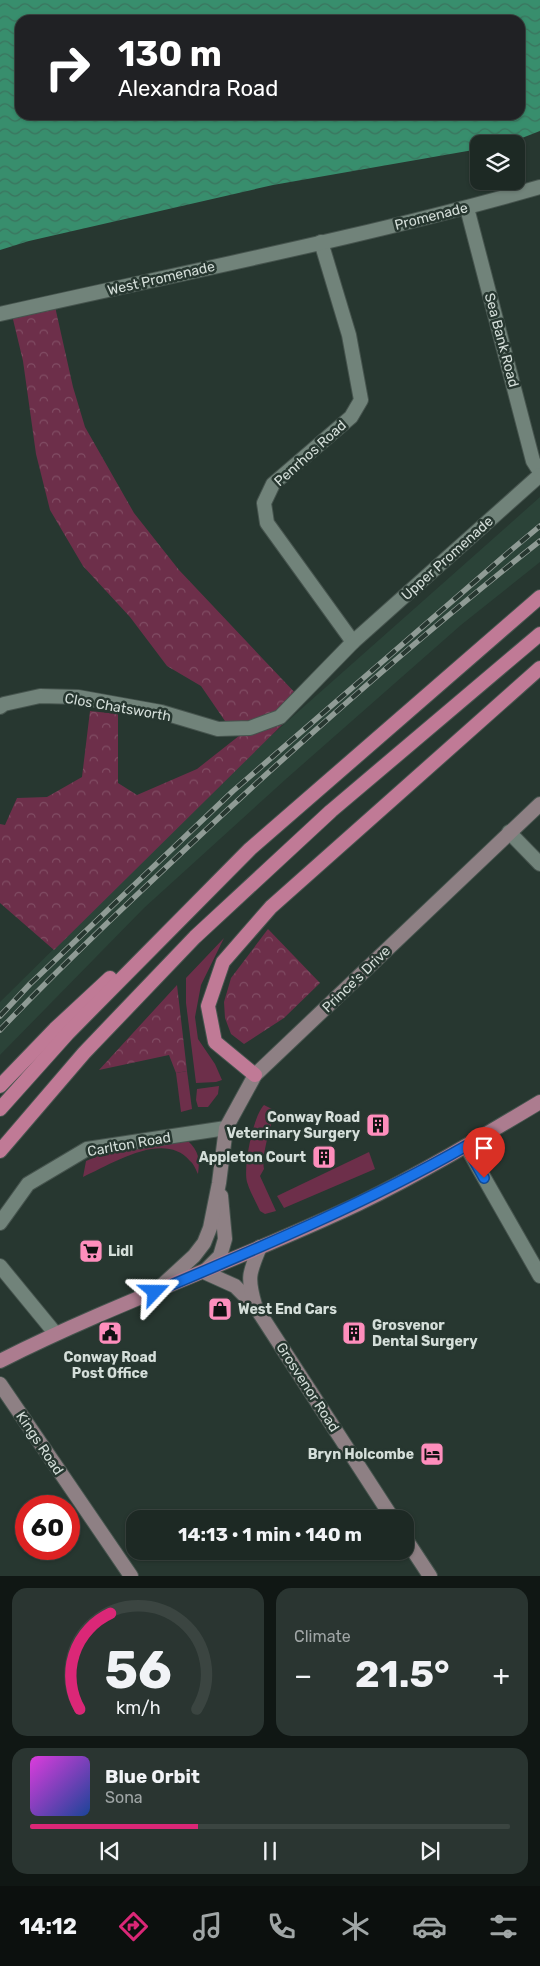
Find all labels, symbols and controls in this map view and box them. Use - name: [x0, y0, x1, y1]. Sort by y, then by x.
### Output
- text: 130 m: [118, 33, 222, 75]
- icon: right: [35, 35, 100, 100]
- text: Alexandra Road: [118, 75, 278, 102]
- map controls: [470, 135, 525, 190]
- button: layers: [470, 135, 525, 190]
- street label: Promenade: [393, 199, 470, 234]
- street label: West Promenade: [106, 258, 217, 299]
- street label: Sea Bank Road: [481, 291, 522, 389]
- street label: Penrhos Road: [271, 417, 350, 490]
- street label: Upper Promenade: [398, 513, 497, 604]
- street label: Clos Chatsworth: [63, 690, 172, 725]
- street label: Prince's Drive: [319, 942, 394, 1016]
- place label: Conway Road Veterinary Surgery: [226, 1109, 361, 1142]
- building icon: Conway Road Veterinary Surgery: [365, 1112, 391, 1138]
- pin: [463, 1127, 505, 1178]
- street label: Carlton Road: [86, 1129, 172, 1160]
- icon: arrive: [470, 1134, 498, 1162]
- building icon: Appleton Court: [311, 1144, 337, 1170]
- place label: Appleton Court: [199, 1149, 306, 1166]
- supermarket icon: Lidl: [78, 1238, 104, 1264]
- place label: Lidl: [108, 1243, 133, 1260]
- position arrow: [128, 1265, 180, 1317]
- shop icon: West End Cars: [207, 1296, 233, 1322]
- place label: West End Cars: [238, 1301, 337, 1318]
- place label: Grosvenor Dental Surgery: [372, 1317, 478, 1350]
- public building icon: Conway Road Post Office: [97, 1320, 123, 1346]
- building icon: Grosvenor Dental Surgery: [341, 1320, 367, 1346]
- street label: Grosvenor Road: [272, 1339, 343, 1435]
- place label: Conway Road Post Office: [64, 1349, 157, 1382]
- street label: Kings Road: [12, 1409, 67, 1478]
- hotel icon: Bryn Holcombe: [419, 1441, 445, 1467]
- place label: Bryn Holcombe: [308, 1446, 414, 1463]
- speed limit sign: 60: [15, 1495, 80, 1560]
- text: 14:13 · 1 min · 140 m: [178, 1523, 362, 1546]
- text: Climate: [294, 1627, 351, 1646]
- text: 56: [104, 1639, 172, 1701]
- text: 21.5°: [355, 1651, 450, 1697]
- text: −: [294, 1659, 312, 1692]
- text: +: [493, 1659, 510, 1692]
- text: km/h: [116, 1697, 160, 1718]
- text: Blue Orbit: [105, 1765, 200, 1788]
- text: Sona: [105, 1788, 143, 1807]
- icon: previous: [96, 1837, 124, 1865]
- icon: pause: [256, 1837, 284, 1865]
- icon: next: [416, 1837, 444, 1865]
- icon: directions: [116, 1909, 151, 1944]
- icon: music: [190, 1909, 225, 1944]
- icon: phone: [264, 1909, 299, 1944]
- icon: climate: [338, 1909, 373, 1944]
- icon: car: [412, 1909, 447, 1944]
- icon: filters: [486, 1909, 521, 1944]
- text: 14:12: [19, 1913, 77, 1940]

